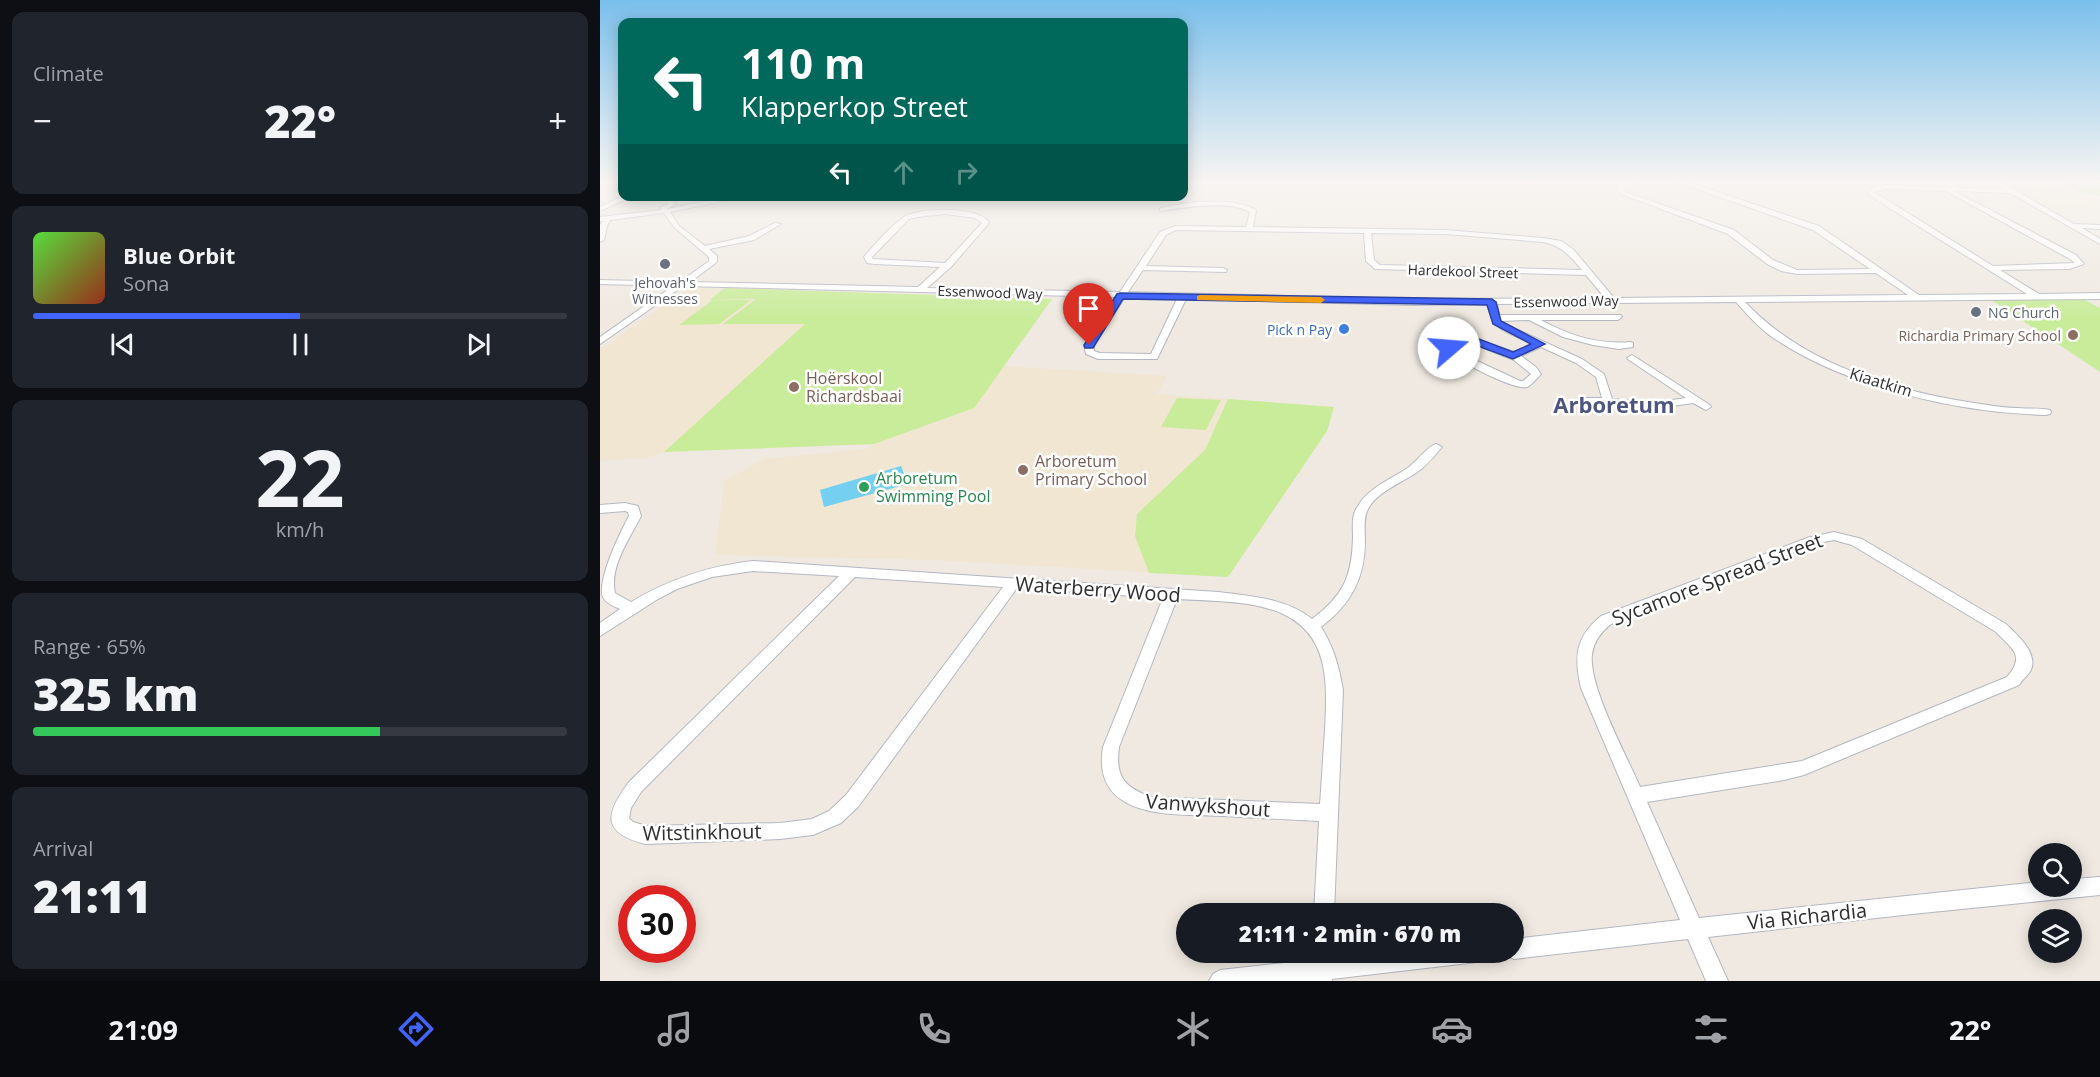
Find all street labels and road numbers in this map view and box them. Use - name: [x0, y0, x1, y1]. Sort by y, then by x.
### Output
- street label: Hardekool Street: [1407, 260, 1519, 282]
- street label: Essenwood Way: [937, 281, 1044, 303]
- street label: Essenwood Way: [1513, 291, 1620, 311]
- street label: Kiaatkim: [1847, 362, 1915, 402]
- street label: Sycamore Spread Street: [1608, 526, 1826, 632]
- street label: Waterberry Wood: [1014, 570, 1182, 608]
- street label: Vanwykshout: [1145, 787, 1271, 823]
- street label: Witstinkhout: [642, 817, 762, 847]
- street label: Via Richardia: [1746, 896, 1868, 936]

